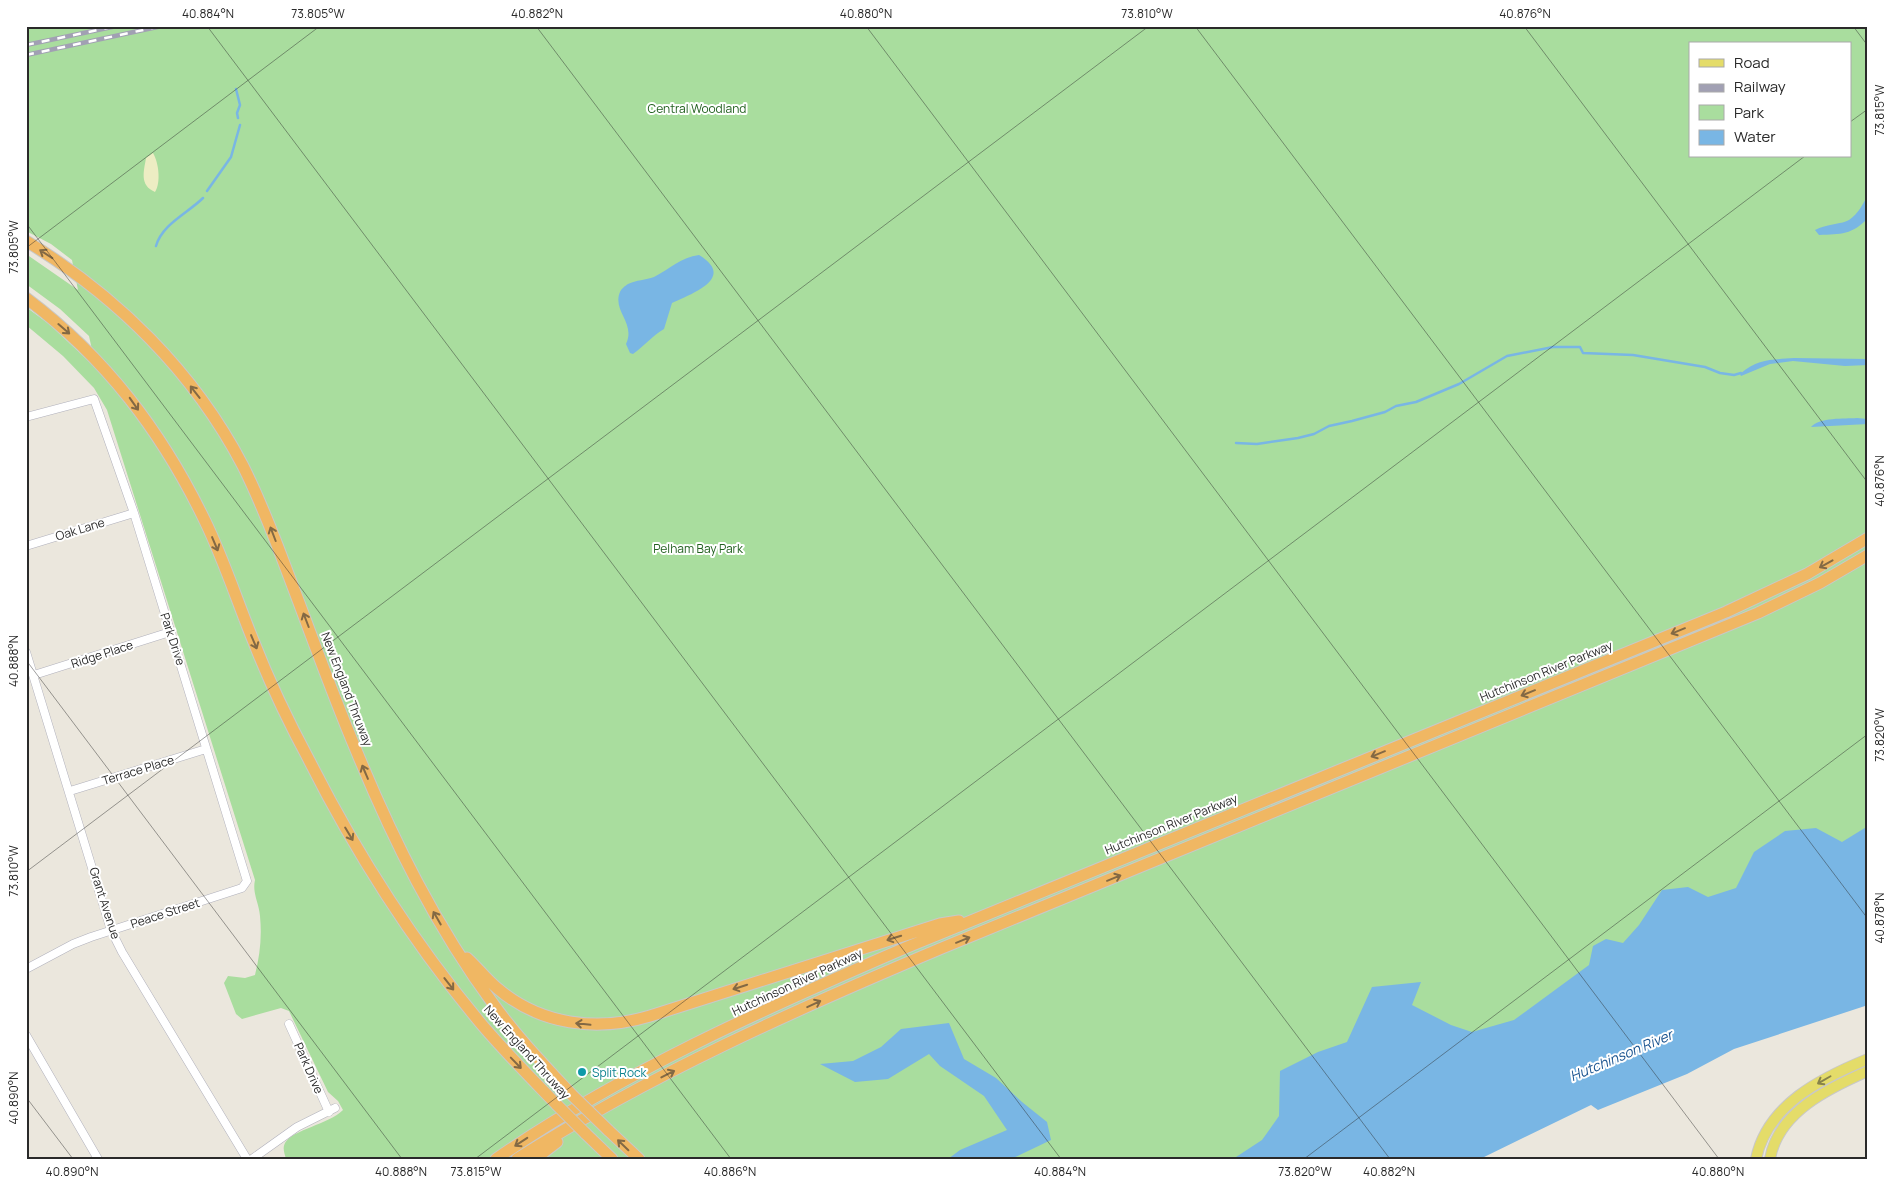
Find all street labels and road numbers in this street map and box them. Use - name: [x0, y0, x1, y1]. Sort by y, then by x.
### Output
- street label: Oak Lane: [53, 513, 107, 545]
- street label: Park Drive: [157, 611, 189, 667]
- street label: New England Thruway: [317, 629, 377, 749]
- street label: Ridge Place: [69, 636, 135, 672]
- street label: Hutchinson River Parkway: [1477, 636, 1616, 705]
- street label: Terrace Place: [100, 751, 176, 789]
- street label: Hutchinson River Parkway: [1102, 789, 1241, 858]
- street label: Grant Avenue: [85, 865, 125, 941]
- street label: Peace Street: [128, 894, 202, 932]
- street label: Hutchinson River Parkway: [729, 944, 865, 1020]
- street label: New England Thruway: [480, 1001, 574, 1103]
- street label: Park Drive: [290, 1040, 328, 1096]

